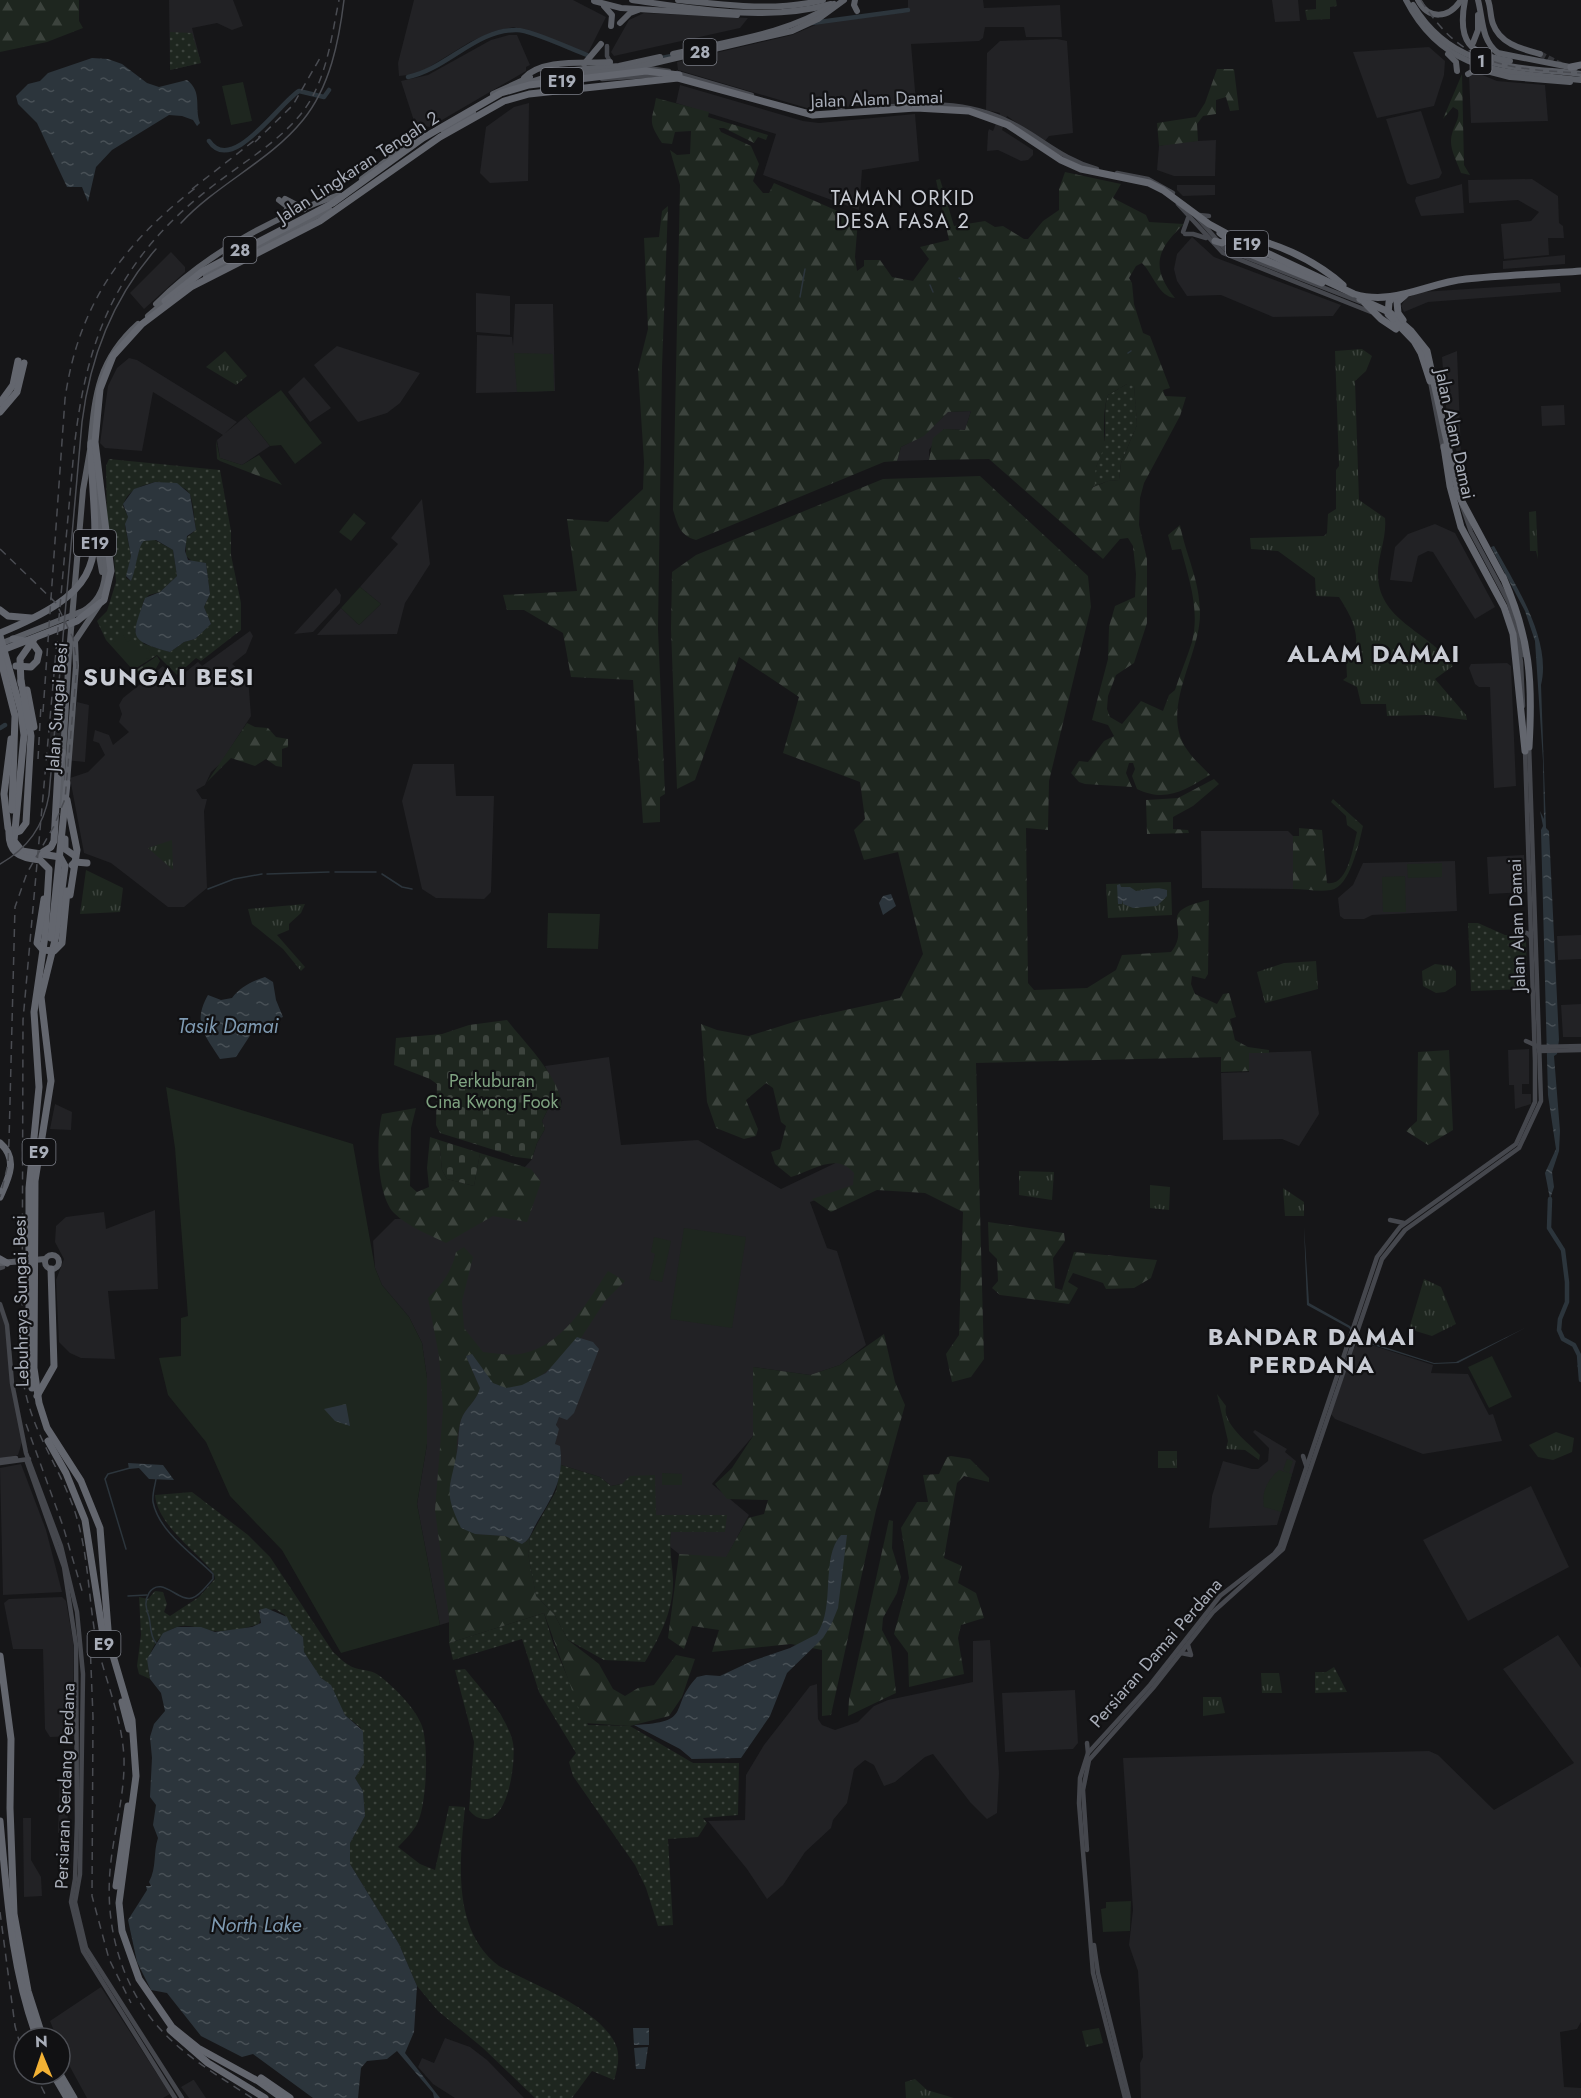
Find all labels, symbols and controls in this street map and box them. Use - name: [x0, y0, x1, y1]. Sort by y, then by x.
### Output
- road number: 28: [684, 39, 716, 65]
- road number: 1: [1470, 48, 1492, 74]
- road number: E19: [541, 68, 583, 94]
- street label: Jalan Alam Damai: [808, 84, 944, 114]
- street label: Jalan Lingkaran Tengah 2: [270, 105, 444, 230]
- district label: TAMAN ORKID DESA FASA 2: [831, 184, 975, 236]
- road number: E19: [1226, 231, 1268, 257]
- road number: 28: [224, 237, 256, 263]
- street label: Jalan Alam Damai: [1428, 364, 1482, 502]
- road number: E19: [74, 530, 116, 556]
- district label: ALAM DAMAI: [1286, 636, 1461, 671]
- street label: Jalan Sungai Besi: [39, 641, 74, 775]
- district label: SUNGAI BESI: [83, 659, 255, 694]
- street label: Jalan Alam Damai: [1502, 858, 1532, 994]
- water label: Tasik Damai: [178, 1012, 279, 1041]
- park label: Perkuburan Cina Kwong Fook: [426, 1068, 558, 1115]
- road number: E9: [22, 1139, 56, 1165]
- street label: Lebuhraya Sungai Besi: [6, 1215, 36, 1387]
- district label: BANDAR DAMAI PERDANA: [1208, 1319, 1416, 1382]
- street label: Persiaran Damai Perdana: [1084, 1573, 1228, 1733]
- road number: E9: [88, 1631, 120, 1657]
- street label: Persiaran Serdang Perdana: [48, 1683, 82, 1889]
- water label: North Lake: [210, 1911, 302, 1940]
- north arrow: [12, 2026, 72, 2086]
- text: N: [35, 2030, 48, 2053]

